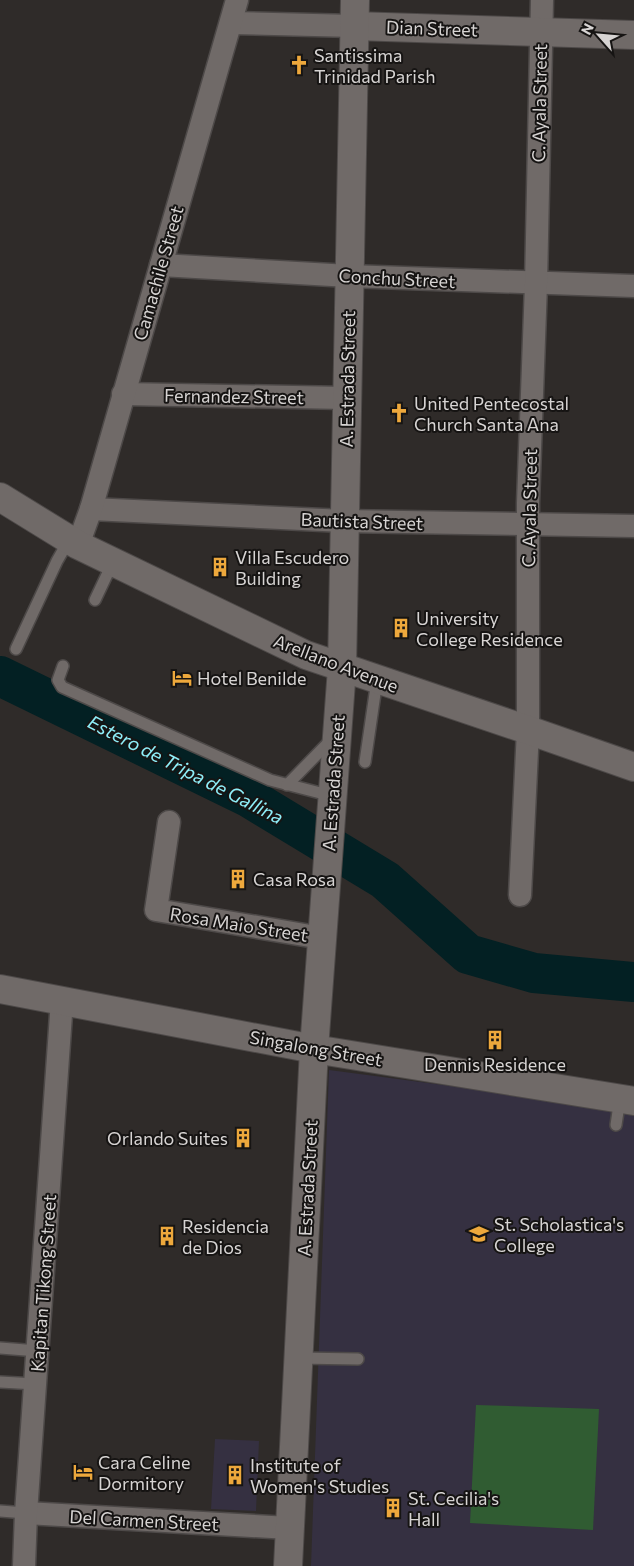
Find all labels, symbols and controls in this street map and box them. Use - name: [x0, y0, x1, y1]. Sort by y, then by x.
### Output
- north arrow: [574, 10, 624, 60]
- street label: Dian Street: [386, 15, 478, 41]
- text: N: [577, 20, 597, 37]
- place label: Santissima Trinidad Parish: [314, 44, 435, 87]
- street label: C. Ayala Street: [527, 44, 551, 162]
- church icon: Santissima Trinidad Parish: [288, 54, 310, 76]
- street label: Camachile Street: [128, 203, 188, 343]
- street label: Conchu Street: [338, 264, 456, 292]
- street label: A. Estrada Street: [335, 310, 359, 448]
- street label: Fernandez Street: [164, 384, 304, 408]
- place label: United Pentecostal Church Santa Ana: [414, 392, 569, 435]
- church icon: United Pentecostal Church Santa Ana: [388, 402, 410, 424]
- street label: C. Ayala Street: [517, 449, 541, 567]
- street label: Bautista Street: [300, 508, 424, 534]
- place label: Villa Escudero Building: [235, 546, 349, 589]
- building icon: Villa Escudero Building: [209, 556, 231, 578]
- place label: University College Residence: [416, 607, 563, 650]
- building icon: University College Residence: [390, 617, 412, 639]
- street label: Arellano Avenue: [270, 629, 402, 697]
- hotel icon: Hotel Benilde: [171, 667, 193, 689]
- place label: Hotel Benilde: [197, 667, 306, 689]
- water label: Estero de Tripa de Gallina: [84, 710, 288, 828]
- street label: A. Estrada Street: [317, 714, 349, 852]
- building icon: Casa Rosa: [227, 868, 249, 890]
- place label: Casa Rosa: [253, 868, 335, 890]
- street label: Rosa Maio Street: [168, 902, 310, 946]
- street label: Singalong Street: [248, 1026, 384, 1070]
- building icon: Dennis Residence: [484, 1029, 506, 1051]
- place label: Dennis Residence: [424, 1053, 566, 1075]
- street label: A. Estrada Street: [292, 1119, 322, 1257]
- place label: Orlando Suites: [107, 1127, 228, 1149]
- building icon: Orlando Suites: [232, 1127, 254, 1149]
- street label: Kapitan Tikong Street: [26, 1193, 60, 1373]
- place label: St. Scholastica's College: [494, 1213, 624, 1256]
- place label: Residencia de Dios: [182, 1215, 269, 1258]
- school or university icon: St. Scholastica's College: [468, 1223, 490, 1245]
- building icon: Residencia de Dios: [156, 1225, 178, 1247]
- place label: Cara Celine Dormitory: [98, 1451, 190, 1494]
- place label: Institute of Women's Studies: [250, 1454, 389, 1497]
- hotel icon: Cara Celine Dormitory: [72, 1461, 94, 1483]
- building icon: Institute of Women's Studies: [224, 1464, 246, 1486]
- place label: St. Cecilia's Hall: [408, 1487, 499, 1530]
- building icon: St. Cecilia's Hall: [382, 1497, 404, 1519]
- street label: Del Carmen Street: [69, 1505, 219, 1535]

